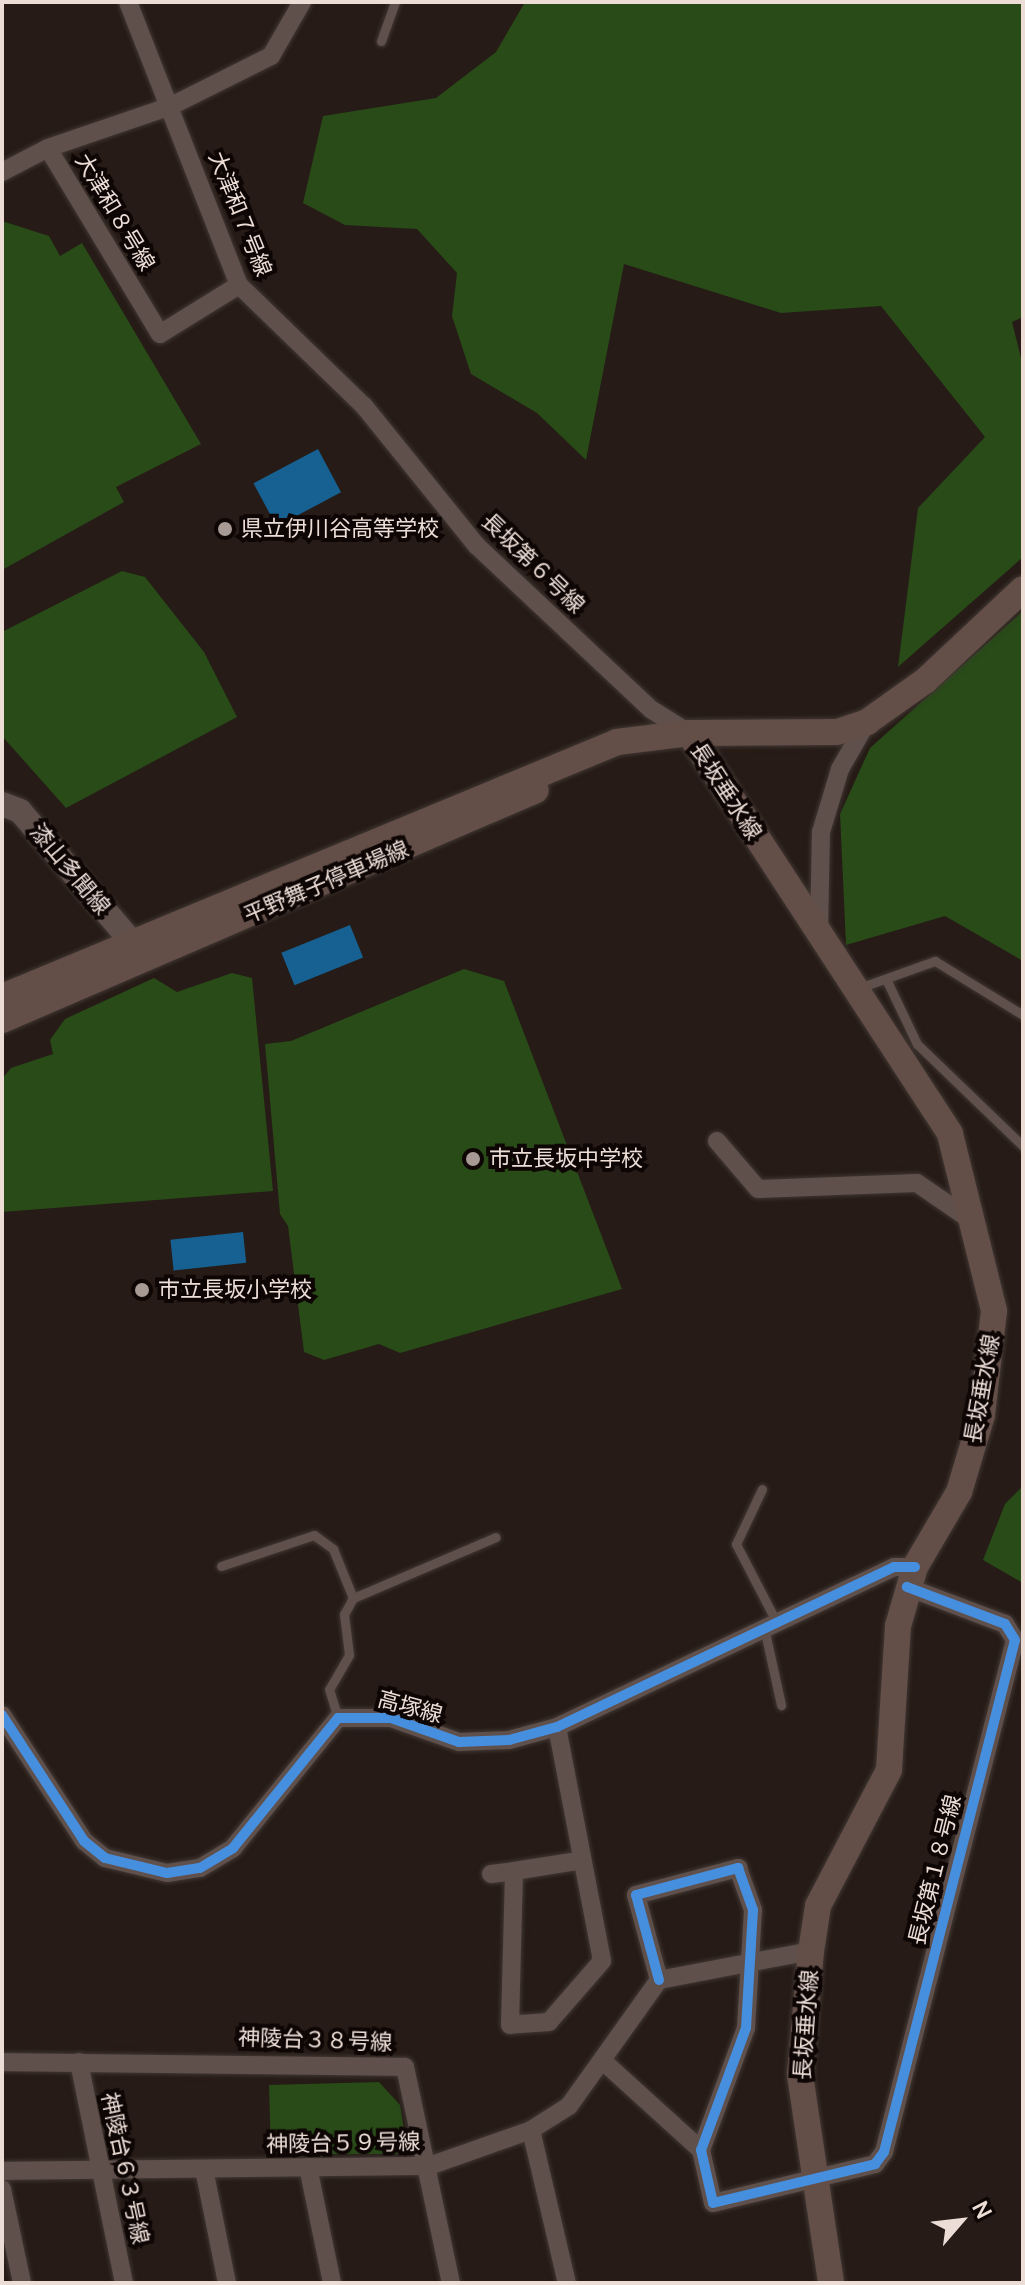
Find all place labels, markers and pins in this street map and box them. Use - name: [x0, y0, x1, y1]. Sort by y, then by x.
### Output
- place label: 県立伊川谷高等学校: [241, 516, 439, 542]
- marker: 県立伊川谷高等学校: [216, 520, 234, 538]
- place label: 市立長坂中学校: [489, 1146, 643, 1172]
- marker: 市立長坂中学校: [464, 1150, 482, 1168]
- place label: 市立長坂小学校: [158, 1277, 312, 1303]
- marker: 市立長坂小学校: [133, 1281, 151, 1299]

